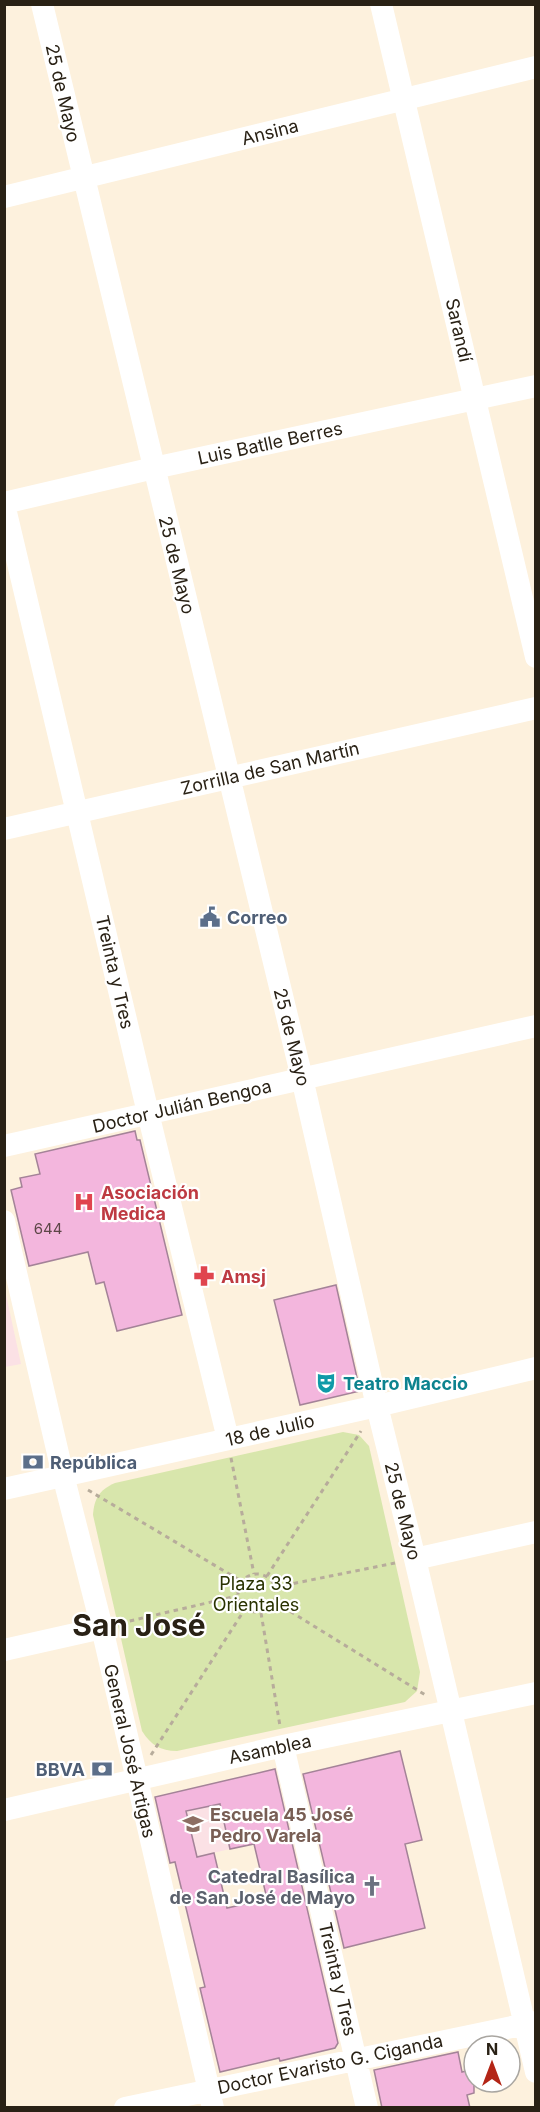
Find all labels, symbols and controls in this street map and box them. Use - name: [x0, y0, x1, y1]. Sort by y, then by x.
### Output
- street label: 25 de Mayo: [41, 42, 85, 144]
- street label: Ansina: [239, 115, 301, 149]
- street label: Sarandí: [442, 296, 477, 364]
- street label: Luis Batlle Berres: [196, 417, 344, 469]
- street label: 25 de Mayo: [155, 514, 199, 616]
- street label: Zorrilla de San Martín: [179, 737, 361, 799]
- public building icon: Correo: [198, 905, 222, 929]
- place label: Correo: [227, 907, 287, 928]
- street label: Treinta y Tres: [92, 913, 138, 1031]
- street label: 25 de Mayo: [270, 986, 314, 1088]
- street label: Doctor Julián Bengoa: [91, 1075, 273, 1137]
- place label: Asociación Medica: [101, 1182, 199, 1224]
- hospital icon: Asociación Medica: [72, 1190, 96, 1214]
- house number: 644: [34, 1219, 62, 1238]
- pharmacy icon: Amsj: [192, 1264, 216, 1288]
- place label: Amsj: [221, 1266, 266, 1287]
- theatre icon: Teatro Maccio: [314, 1371, 338, 1395]
- place label: Teatro Maccio: [343, 1373, 468, 1394]
- street label: 18 de Julio: [224, 1410, 316, 1450]
- bank icon: República: [21, 1450, 45, 1474]
- place label: República: [50, 1452, 137, 1473]
- street label: 25 de Mayo: [381, 1460, 425, 1562]
- park label: Plaza 33 Orientales: [213, 1573, 299, 1615]
- district label: San José: [72, 1607, 206, 1643]
- street label: General José Artigas: [100, 1662, 160, 1840]
- street label: Asamblea: [227, 1730, 313, 1768]
- bank icon: BBVA: [90, 1757, 114, 1781]
- place label: BBVA: [36, 1759, 85, 1780]
- place label: Escuela 45 José Pedro Varela: [210, 1804, 354, 1846]
- school or university icon: Escuela 45 José Pedro Varela: [181, 1812, 205, 1836]
- place label: Catedral Basílica de San José de Mayo: [170, 1866, 355, 1908]
- church icon: Catedral Basílica de San José de Mayo: [360, 1874, 384, 1898]
- street label: Treinta y Tres: [315, 1920, 361, 2038]
- street label: Doctor Evaristo G. Ciganda: [215, 2030, 445, 2098]
- north arrow: [462, 2034, 522, 2094]
- text: N: [486, 2039, 498, 2059]

